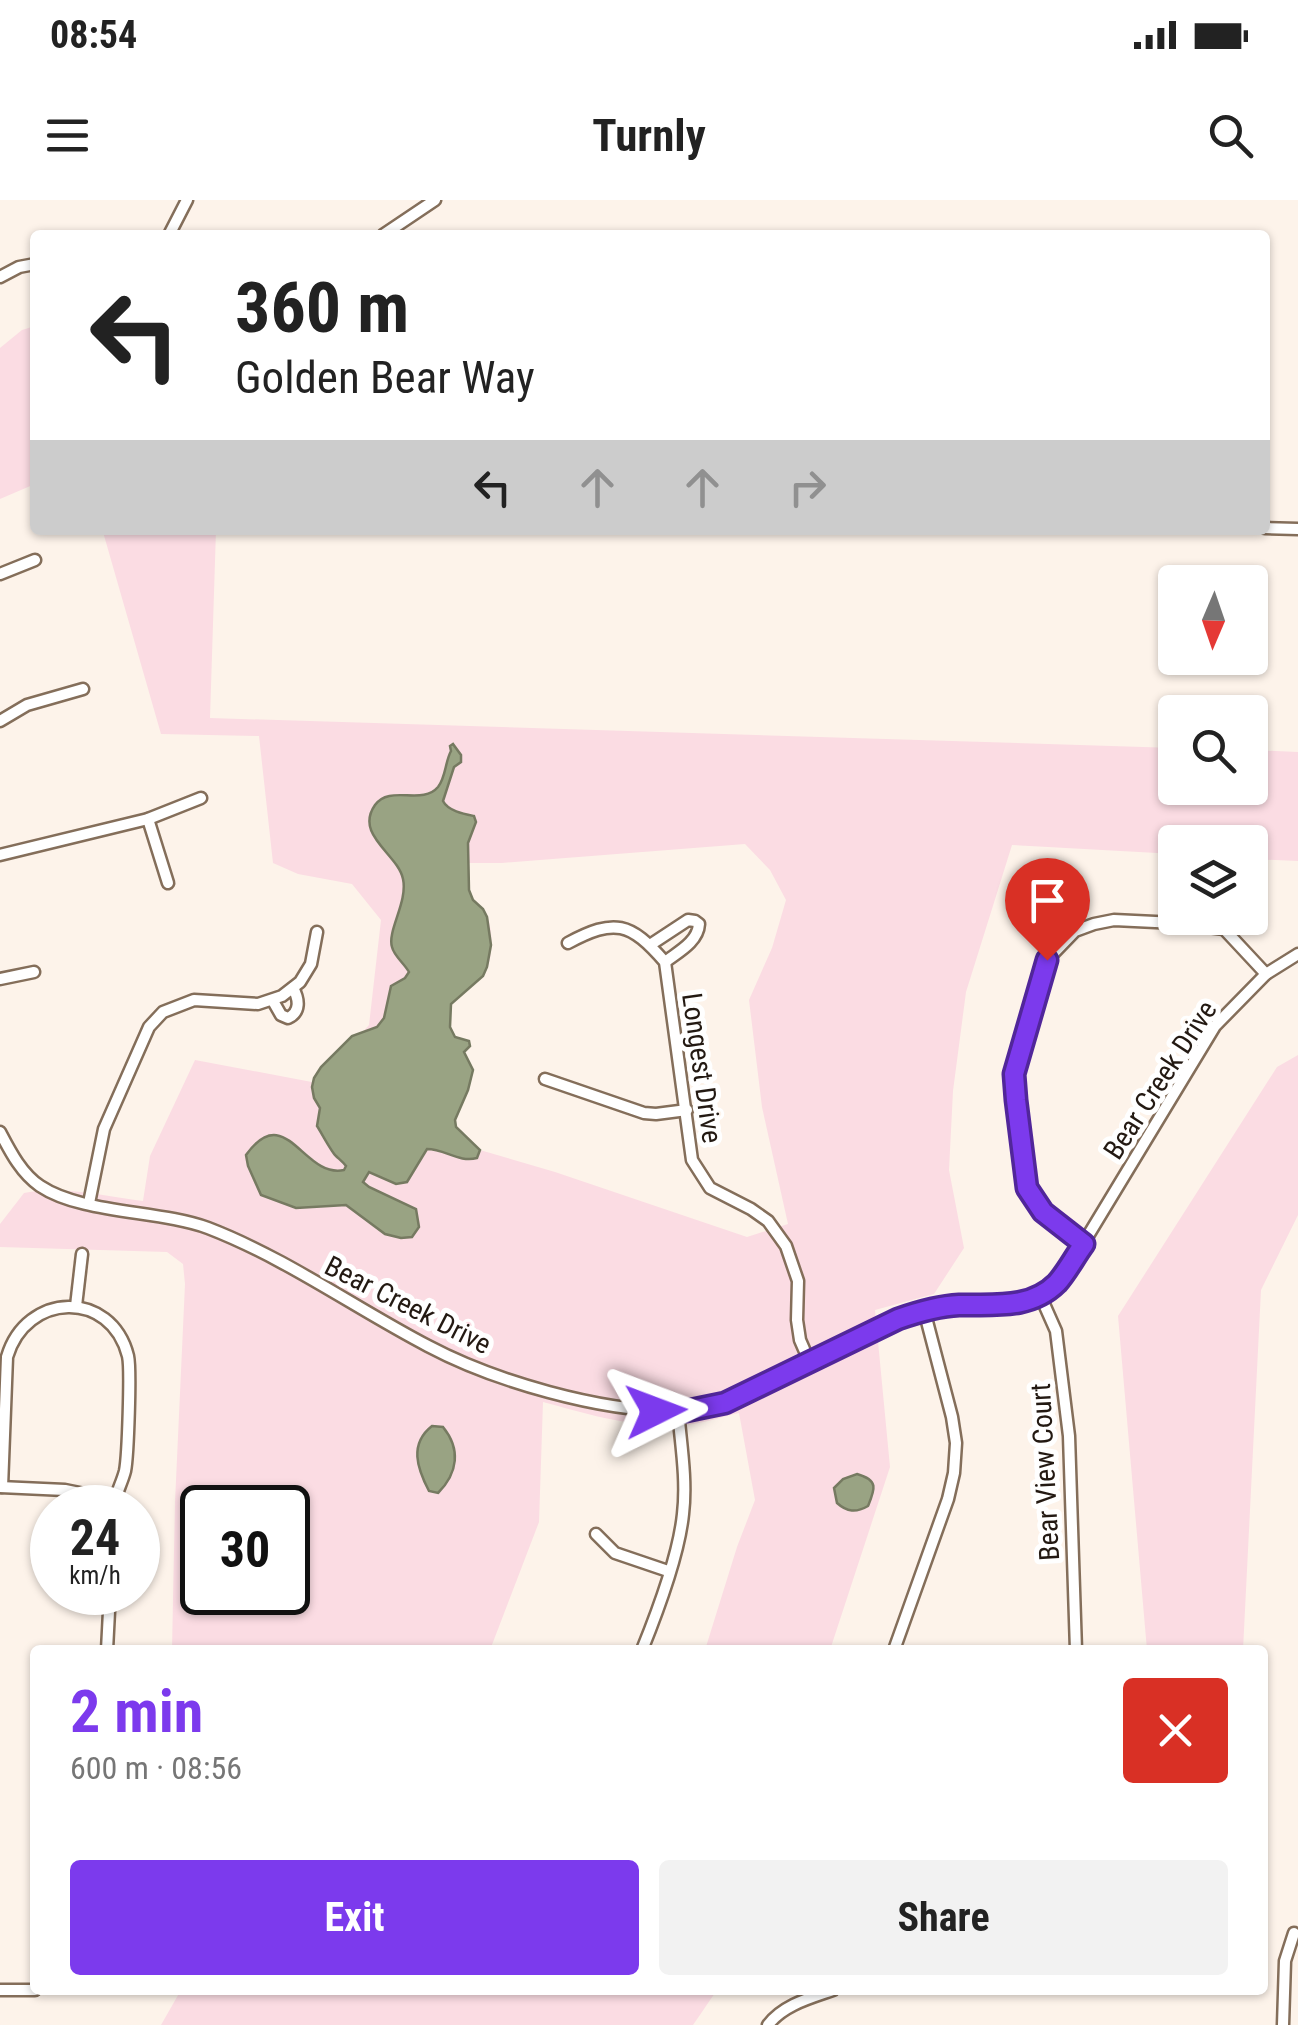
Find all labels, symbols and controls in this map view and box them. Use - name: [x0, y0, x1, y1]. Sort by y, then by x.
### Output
- text: 08:54: [50, 13, 137, 57]
- icon: menu: [40, 108, 95, 163]
- icon: search: [1203, 108, 1258, 163]
- text: Turnly: [592, 109, 706, 162]
- text: 360 m: [235, 267, 409, 349]
- icon: left: [70, 270, 200, 400]
- text: Golden Bear Way: [235, 351, 535, 404]
- icon: left: [465, 460, 520, 515]
- icon: ahead: [570, 460, 625, 515]
- icon: ahead: [675, 460, 730, 515]
- icon: right: [780, 460, 835, 515]
- north arrow: [1158, 565, 1268, 675]
- map controls: [1158, 565, 1268, 935]
- button: search: [1158, 695, 1268, 805]
- button: layers: [1158, 825, 1268, 935]
- pin: [1005, 858, 1090, 961]
- icon: arrive: [1020, 873, 1075, 928]
- street label: Longest Drive: [675, 991, 729, 1145]
- street label: Bear Creek Drive: [1097, 995, 1223, 1165]
- street label: Bear Creek Drive: [319, 1249, 497, 1361]
- position arrow: [604, 1359, 708, 1463]
- street label: Bear View Court: [1024, 1382, 1066, 1562]
- speed limit sign: 30: [180, 1485, 310, 1615]
- text: 24: [70, 1509, 120, 1567]
- text: km/h: [69, 1561, 121, 1590]
- text: 2 min: [70, 1676, 203, 1747]
- button: close: [1123, 1678, 1228, 1783]
- text: 600 m · 08:56: [70, 1749, 242, 1787]
- button: Exit: [70, 1860, 639, 1975]
- button: Share: [659, 1860, 1228, 1975]

